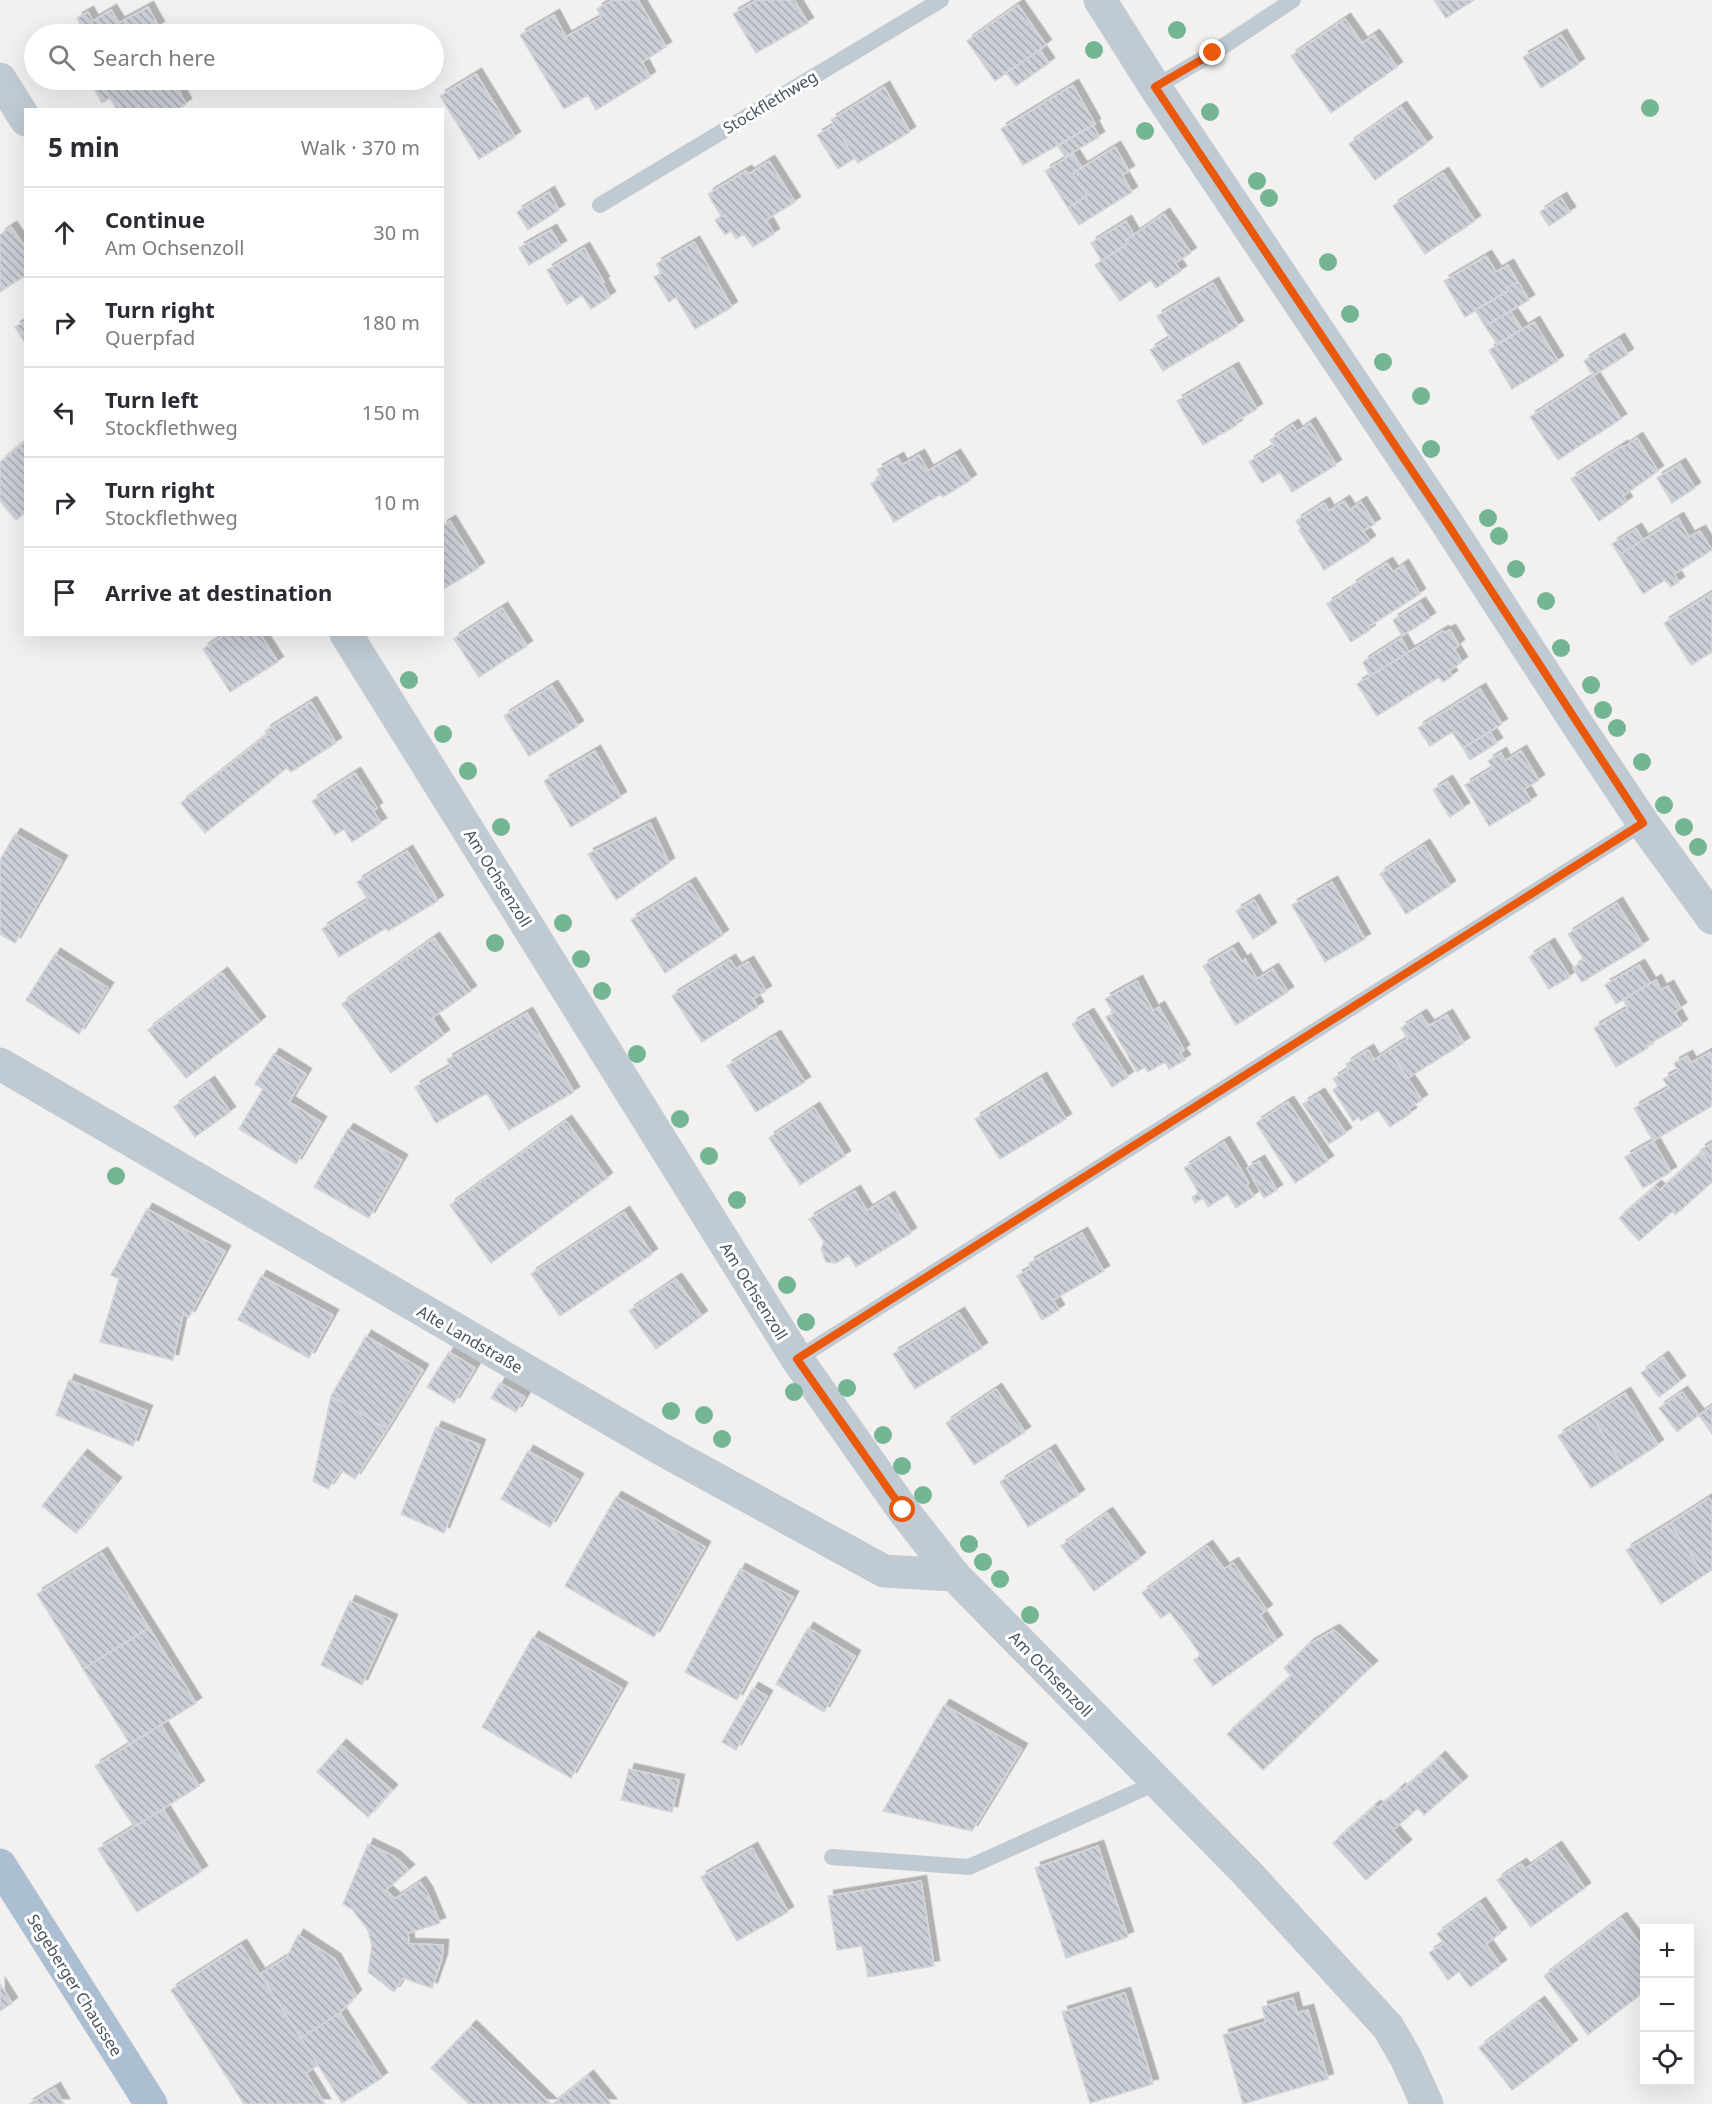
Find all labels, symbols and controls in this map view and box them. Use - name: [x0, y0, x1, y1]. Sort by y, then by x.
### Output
- search box: [24, 24, 444, 90]
- route end: [1199, 39, 1225, 65]
- icon: search: [45, 41, 78, 74]
- text: Search here: [93, 42, 215, 72]
- street label: Stockflethweg: [719, 65, 821, 139]
- text: 5 min: [48, 129, 120, 165]
- text: Walk · 370 m: [301, 134, 420, 161]
- text: Continue: [105, 204, 205, 234]
- icon: ahead: [48, 216, 81, 249]
- text: 30 m: [373, 219, 420, 246]
- text: Am Ochsenzoll: [105, 234, 244, 261]
- text: Turn right: [105, 294, 215, 324]
- icon: right: [48, 306, 81, 339]
- text: 180 m: [362, 309, 420, 336]
- text: Querpfad: [105, 324, 195, 351]
- text: Turn left: [105, 384, 199, 414]
- icon: left: [48, 396, 81, 429]
- text: 150 m: [362, 399, 420, 426]
- text: Stockflethweg: [105, 414, 238, 441]
- text: Turn right: [105, 474, 215, 504]
- icon: right: [48, 486, 81, 519]
- text: 10 m: [373, 489, 420, 516]
- text: Stockflethweg: [105, 504, 238, 531]
- icon: arrive: [48, 576, 81, 609]
- text: Arrive at destination: [105, 577, 332, 607]
- street label: Am Ochsenzoll: [459, 825, 537, 931]
- street label: Am Ochsenzoll: [715, 1238, 793, 1344]
- street label: Alte Landstraße: [413, 1300, 527, 1378]
- route start: [889, 1496, 915, 1522]
- street label: Am Ochsenzoll: [1004, 1626, 1098, 1722]
- street label: Segeberger Chaussee: [22, 1910, 128, 2060]
- map controls: [1640, 1924, 1694, 2086]
- button: +: [1640, 1924, 1694, 1978]
- button: −: [1640, 1978, 1694, 2032]
- button: locate: [1640, 2032, 1694, 2086]

